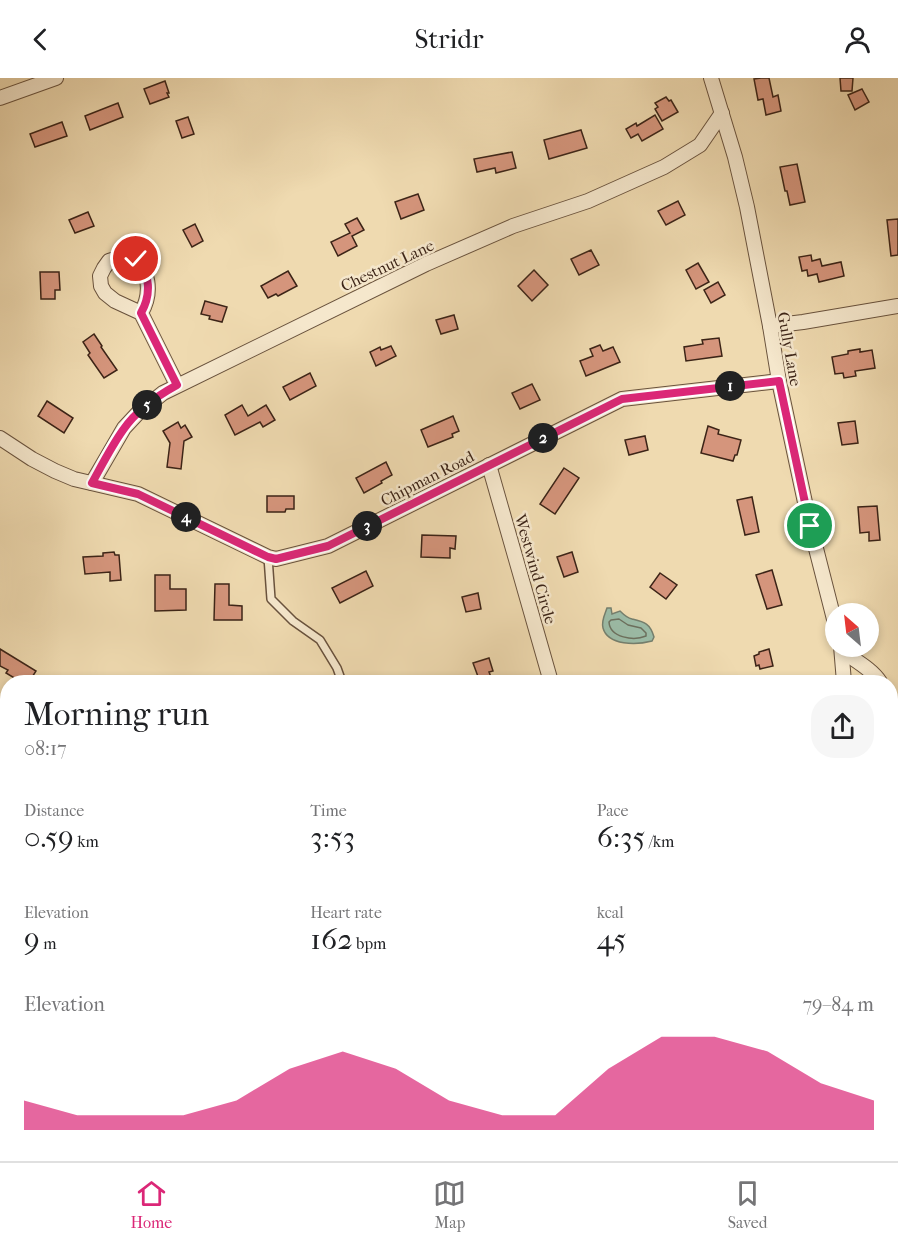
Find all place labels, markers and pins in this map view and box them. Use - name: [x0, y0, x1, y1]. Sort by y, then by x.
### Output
- pin: [110, 233, 161, 284]
- pin: 1: [715, 371, 745, 401]
- pin: 5: [132, 390, 162, 420]
- pin: 2: [528, 423, 558, 453]
- pin: [784, 500, 835, 551]
- pin: 4: [171, 502, 201, 532]
- pin: 3: [352, 511, 382, 541]

